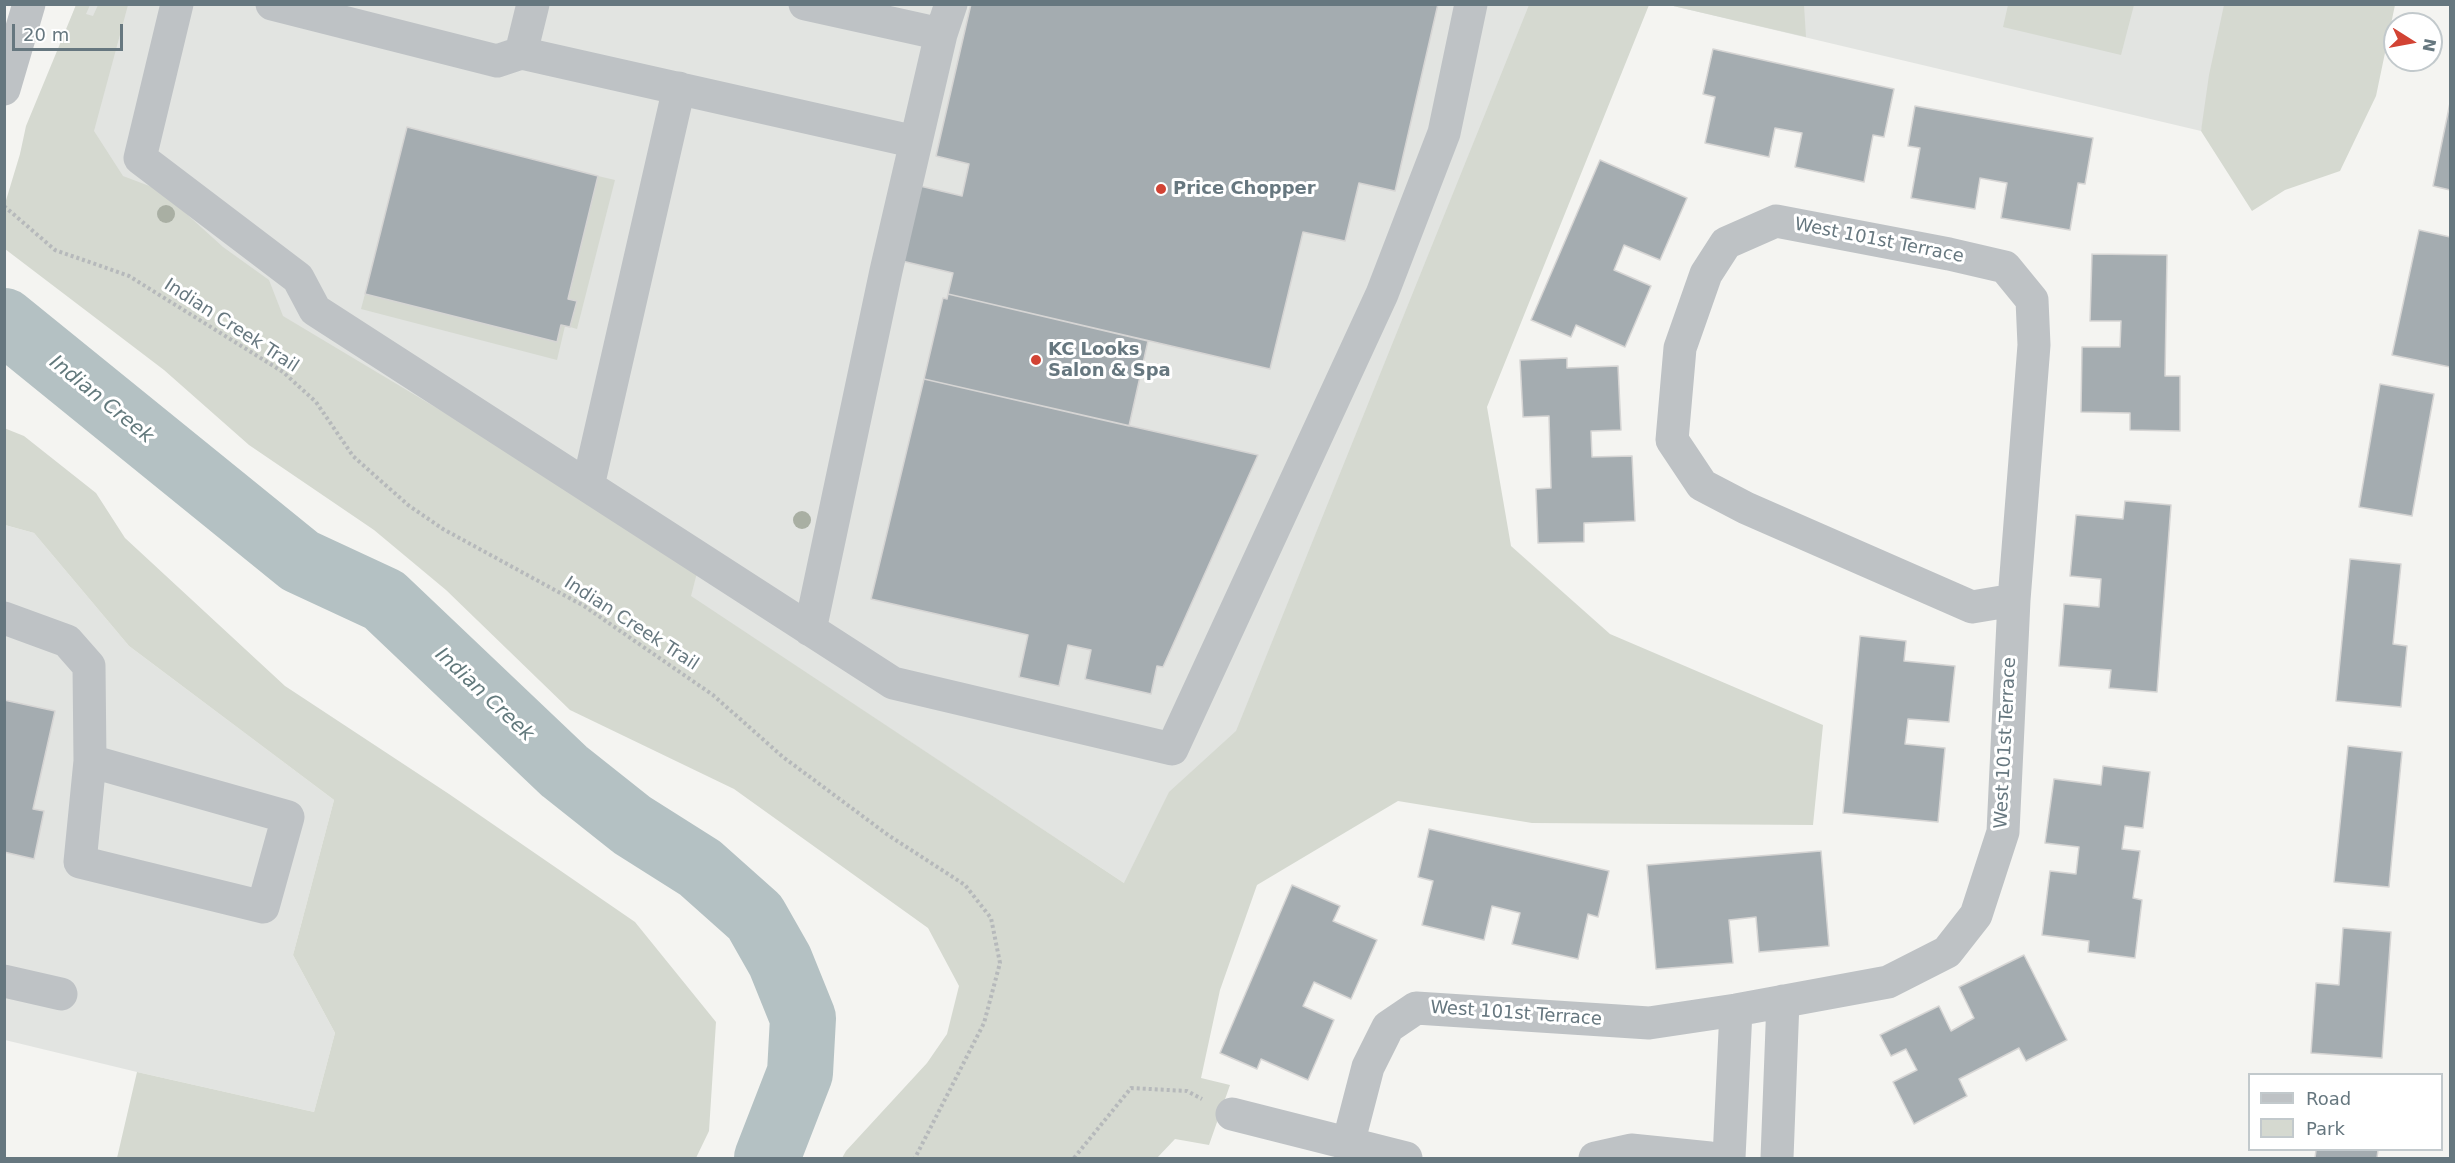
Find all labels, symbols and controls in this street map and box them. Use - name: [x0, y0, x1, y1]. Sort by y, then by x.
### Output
- scale bar: [15, 12, 126, 50]
- north arrow: [2383, 12, 2443, 72]
- text: 20 m: [23, 24, 69, 45]
- text: N: [2419, 37, 2440, 54]
- place label: Price Chopper: [1173, 178, 1316, 200]
- marker: Price Chopper: [1154, 182, 1168, 196]
- street label: West 101st Terrace: [1793, 214, 1965, 268]
- street label: Indian Creek Trail: [160, 274, 302, 378]
- place label: KC Looks Salon & Spa: [1048, 339, 1171, 382]
- water label: Indian Creek: [44, 351, 158, 449]
- marker: KC Looks Salon & Spa: [1029, 353, 1043, 367]
- street label: Indian Creek Trail: [560, 572, 702, 676]
- water label: Indian Creek: [430, 643, 538, 747]
- street label: West 101st Terrace: [1991, 657, 2021, 829]
- street label: West 101st Terrace: [1429, 997, 1603, 1031]
- legend: [2248, 1073, 2443, 1151]
- text: Road: [2306, 1088, 2351, 1109]
- text: Park: [2306, 1118, 2345, 1139]

